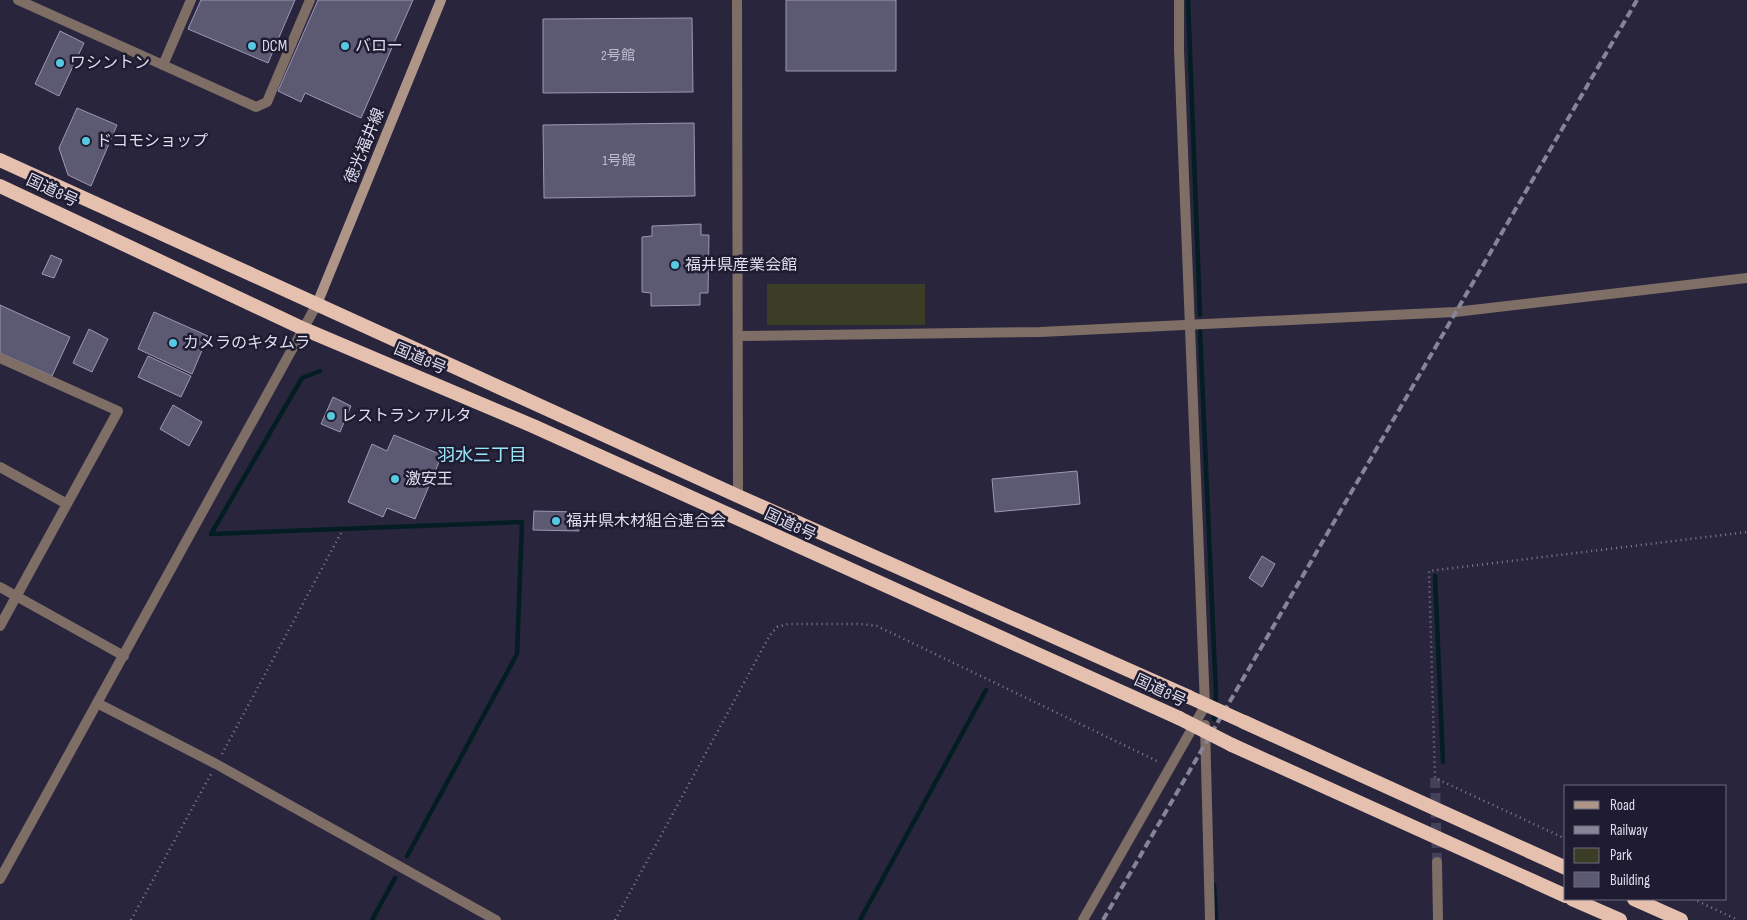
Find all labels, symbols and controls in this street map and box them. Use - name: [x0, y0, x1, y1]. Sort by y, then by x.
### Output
- place label: DCM: [262, 37, 287, 56]
- place label: バロー: [355, 37, 403, 56]
- marker: DCM: [246, 40, 258, 52]
- marker: バロー: [339, 40, 351, 52]
- house number: 2号館: [601, 47, 635, 64]
- place label: ワシントン: [70, 54, 150, 73]
- marker: ワシントン: [54, 57, 66, 69]
- street label: 徳光福井線: [341, 105, 389, 187]
- place label: ドコモショップ: [96, 132, 208, 151]
- marker: ドコモショップ: [80, 135, 92, 147]
- house number: 1号館: [603, 152, 635, 169]
- street label: 国道8号: [23, 171, 81, 211]
- place label: 福井県産業会館: [685, 256, 797, 275]
- marker: 福井県産業会館: [669, 259, 681, 271]
- place label: カメラのキタムラ: [183, 334, 310, 353]
- marker: カメラのキタムラ: [167, 337, 179, 349]
- street label: 国道8号: [391, 340, 449, 378]
- place label: レストラン アルタ: [341, 407, 471, 426]
- marker: レストラン アルタ: [325, 410, 337, 422]
- district label: 羽水三丁目: [437, 445, 527, 466]
- place label: 激安王: [405, 470, 453, 489]
- marker: 激安王: [389, 473, 401, 485]
- street label: 国道8号: [761, 505, 819, 545]
- place label: 福井県木材組合連合会: [566, 512, 726, 531]
- marker: 福井県木材組合連合会: [550, 515, 562, 527]
- street label: 国道8号: [1131, 671, 1189, 711]
- legend: [1564, 785, 1727, 900]
- text: Road: [1610, 796, 1635, 815]
- text: Railway: [1610, 821, 1648, 840]
- text: Park: [1610, 846, 1632, 865]
- text: Building: [1610, 871, 1650, 890]

